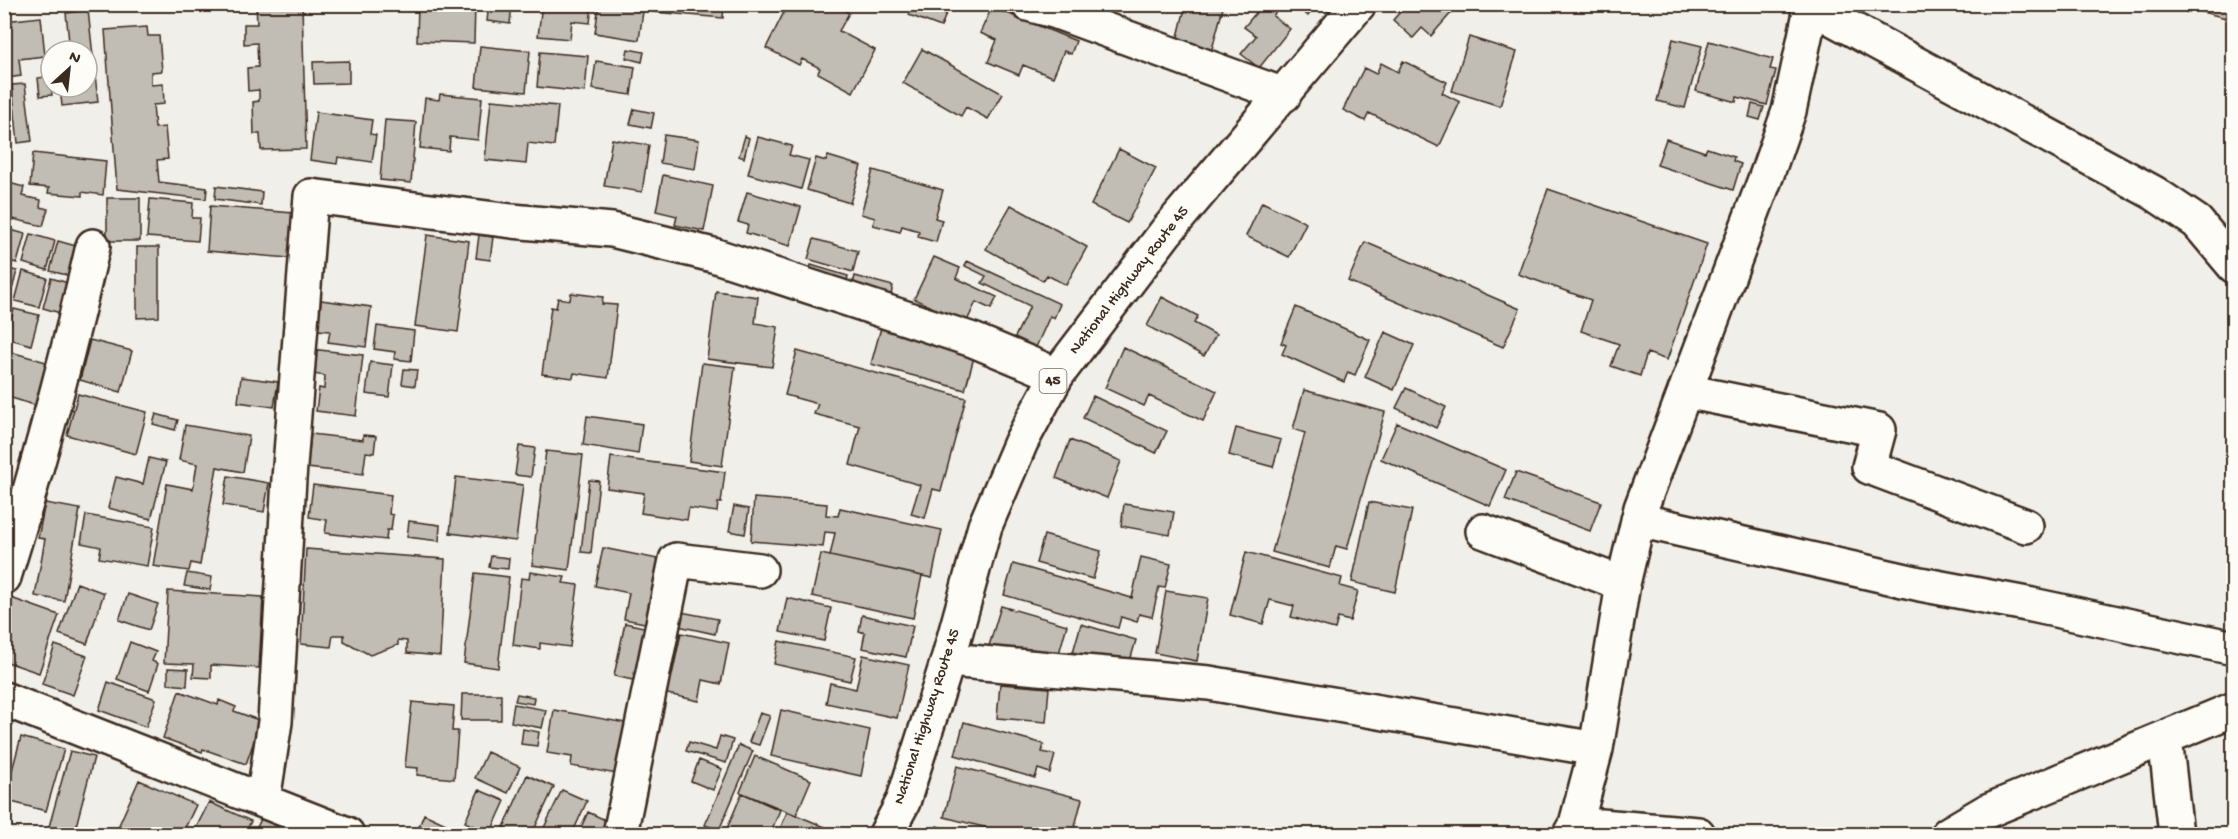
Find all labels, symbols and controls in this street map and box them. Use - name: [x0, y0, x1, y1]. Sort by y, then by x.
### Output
- north arrow: [39, 39, 99, 99]
- text: N: [65, 48, 84, 70]
- street label: National Highway Route 45: [1066, 203, 1194, 359]
- road number: 45: [1040, 369, 1066, 393]
- street label: National Highway Route 45: [891, 627, 965, 807]

